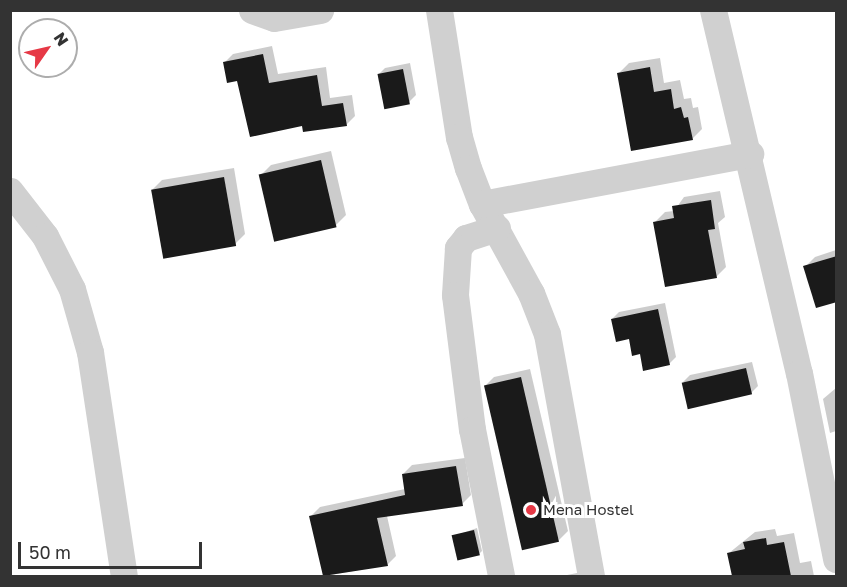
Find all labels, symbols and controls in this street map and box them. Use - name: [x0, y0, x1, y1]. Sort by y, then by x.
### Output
- north arrow: [18, 18, 78, 78]
- text: N: [50, 28, 73, 50]
- place label: Mena Hostel: [543, 501, 634, 519]
- marker: Mena Hostel: [524, 503, 538, 517]
- scale bar: [21, 530, 206, 568]
- text: 50 m: [29, 541, 71, 563]

